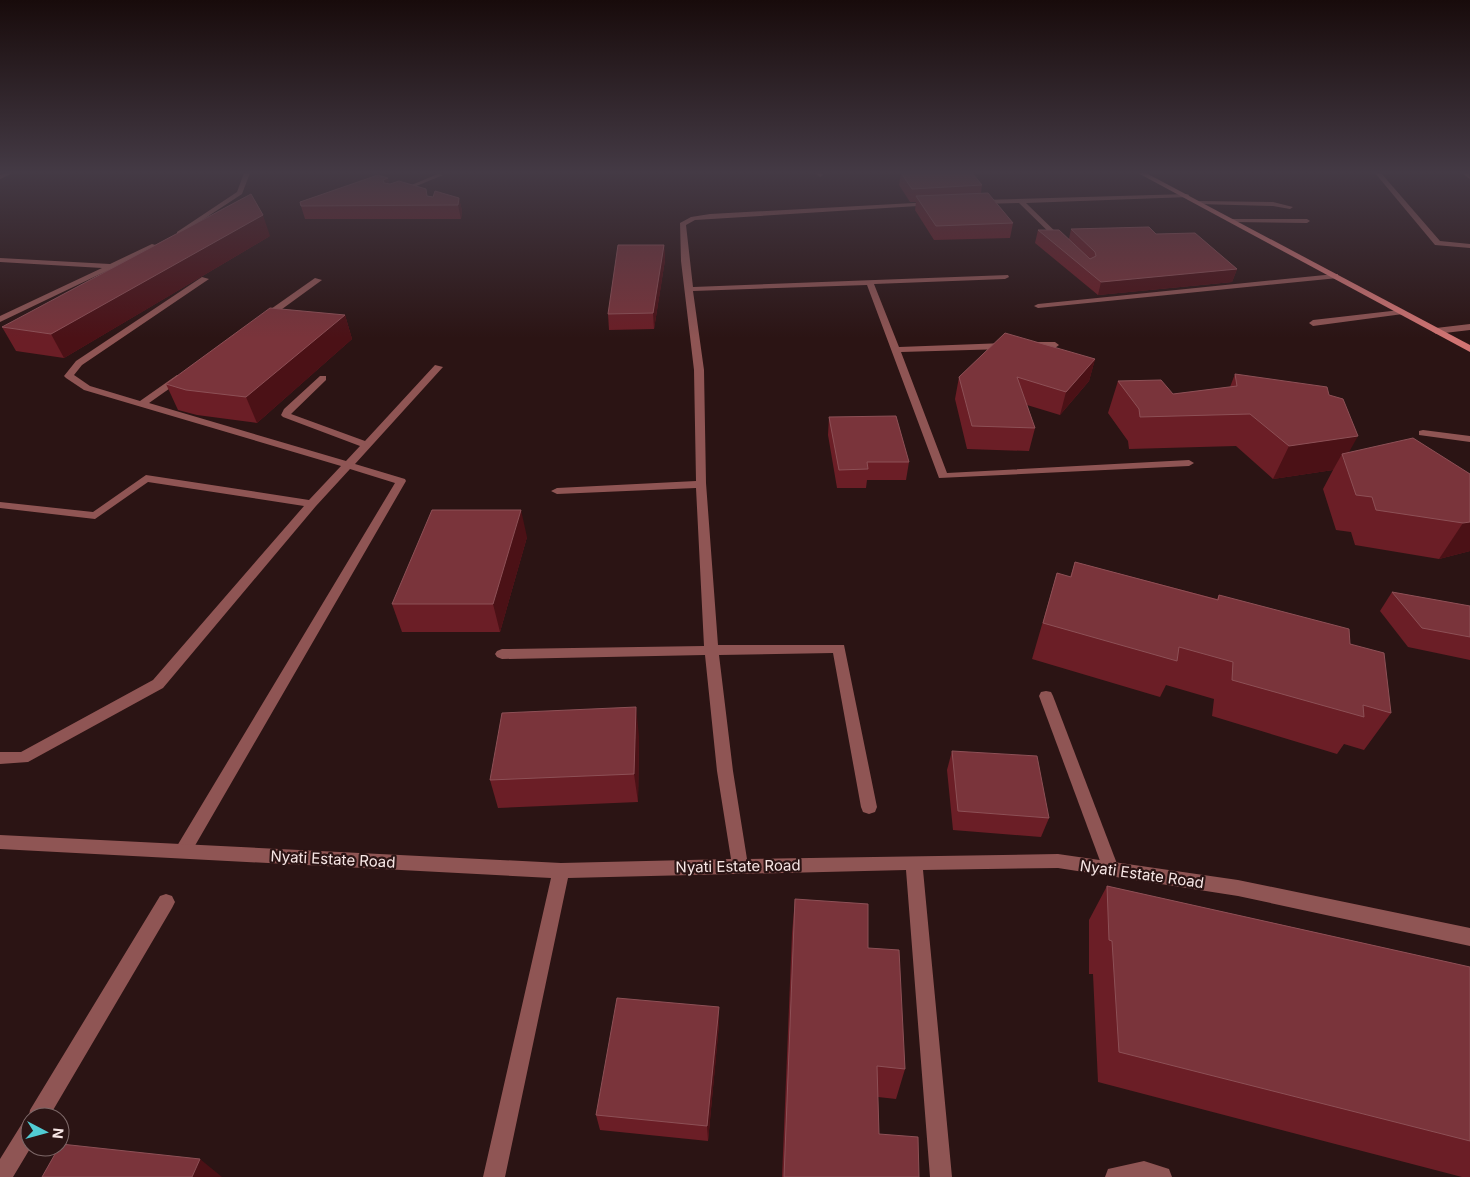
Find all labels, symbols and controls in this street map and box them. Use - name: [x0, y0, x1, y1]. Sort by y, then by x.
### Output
- street label: Nyati Estate Road: [270, 846, 396, 872]
- street label: Nyati Estate Road: [675, 855, 801, 877]
- street label: Nyati Estate Road: [1079, 856, 1205, 892]
- north arrow: [20, 1107, 70, 1157]
- text: N: [49, 1127, 67, 1140]

